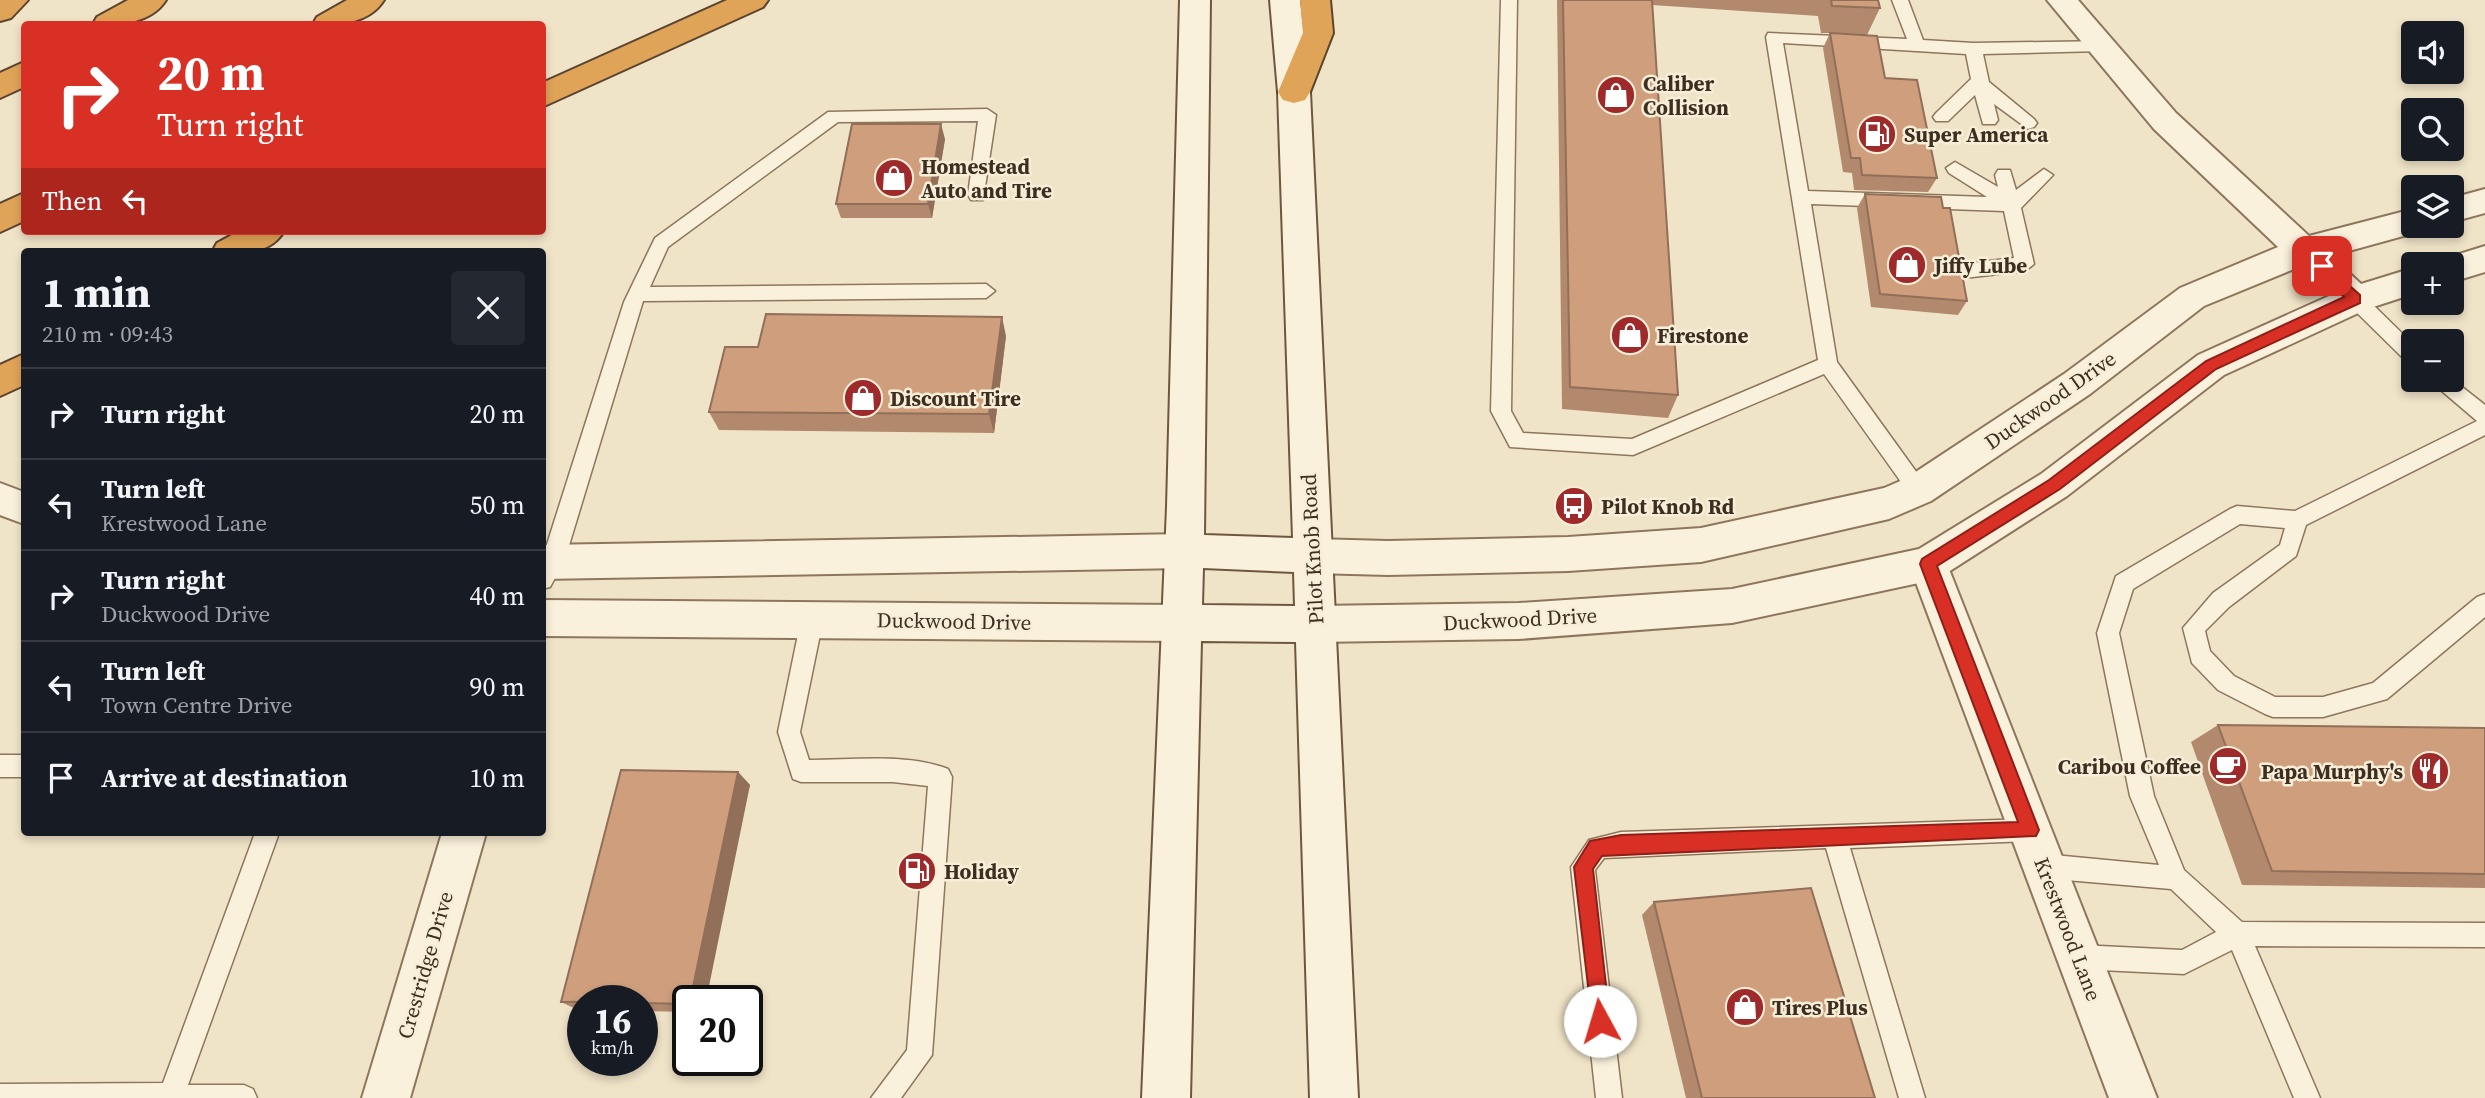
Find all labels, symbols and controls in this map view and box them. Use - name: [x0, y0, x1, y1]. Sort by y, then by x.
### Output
- map controls: [2401, 21, 2464, 392]
- button: sound: [2401, 21, 2464, 84]
- text: 20 m: [157, 39, 265, 106]
- icon: right: [42, 49, 133, 140]
- place label: Caliber Collision: [1643, 69, 1729, 122]
- shop icon: Caliber Collision: [1595, 74, 1637, 116]
- button: search: [2401, 98, 2464, 161]
- text: Turn right: [157, 103, 303, 147]
- fuel station icon: Super America: [1856, 113, 1898, 155]
- place label: Super America: [1904, 120, 2049, 149]
- place label: Homestead Auto and Tire: [921, 152, 1052, 205]
- shop icon: Homestead Auto and Tire: [873, 157, 915, 199]
- button: layers: [2401, 175, 2464, 238]
- icon: left: [116, 182, 154, 220]
- text: Then: [42, 183, 102, 219]
- pin: [2292, 236, 2352, 296]
- shop icon: Jiffy Lube: [1886, 244, 1928, 286]
- icon: arrive: [2303, 247, 2341, 285]
- place label: Jiffy Lube: [1932, 251, 2027, 280]
- button: +: [2401, 252, 2464, 315]
- text: 1 min: [42, 263, 151, 321]
- button: close: [451, 271, 525, 345]
- shop icon: Firestone: [1609, 314, 1651, 356]
- text: 210 m · 09:43: [42, 318, 173, 350]
- place label: Firestone: [1657, 321, 1748, 350]
- button: −: [2401, 329, 2464, 392]
- street label: Duckwood Drive: [1978, 344, 2122, 456]
- shop icon: Discount Tire: [842, 377, 884, 419]
- place label: Discount Tire: [890, 384, 1021, 413]
- icon: right: [42, 395, 80, 433]
- text: Turn right: [101, 396, 225, 432]
- text: 20 m: [470, 396, 525, 432]
- text: Turn left: [101, 471, 205, 507]
- street label: Pilot Knob Road: [1294, 473, 1330, 625]
- bus stop icon: Pilot Knob Rd: [1553, 485, 1595, 527]
- icon: left: [42, 486, 80, 524]
- text: 50 m: [470, 487, 525, 523]
- place label: Pilot Knob Rd: [1601, 492, 1735, 521]
- text: Krestwood Lane: [101, 507, 267, 539]
- text: Turn right: [101, 562, 225, 598]
- icon: right: [42, 577, 80, 615]
- text: 40 m: [470, 578, 525, 614]
- text: Duckwood Drive: [101, 598, 270, 630]
- street label: Duckwood Drive: [1442, 600, 1598, 638]
- street label: Duckwood Drive: [876, 605, 1032, 637]
- text: Turn left: [101, 653, 205, 689]
- icon: left: [42, 668, 80, 706]
- text: 90 m: [470, 669, 525, 705]
- text: Town Centre Drive: [101, 689, 292, 721]
- cafe icon: Caribou Coffee: [2207, 745, 2249, 787]
- restaurant icon: Papa Murphy's: [2409, 750, 2451, 792]
- place label: Caribou Coffee: [2058, 752, 2201, 781]
- place label: Papa Murphy's: [2261, 757, 2403, 786]
- icon: arrive: [42, 759, 80, 797]
- text: Arrive at destination: [101, 760, 348, 796]
- text: 10 m: [470, 760, 525, 796]
- fuel station icon: Holiday: [896, 850, 938, 892]
- street label: Krestwood Lane: [2027, 853, 2109, 1005]
- place label: Holiday: [944, 857, 1020, 886]
- street label: Crestridge Drive: [390, 888, 460, 1042]
- position arrow: [1563, 984, 1637, 1058]
- speed limit sign: 20: [672, 985, 763, 1076]
- shop icon: Tires Plus: [1724, 986, 1766, 1028]
- place label: Tires Plus: [1772, 993, 1868, 1022]
- text: 16: [594, 997, 631, 1045]
- text: km/h: [591, 1035, 634, 1060]

